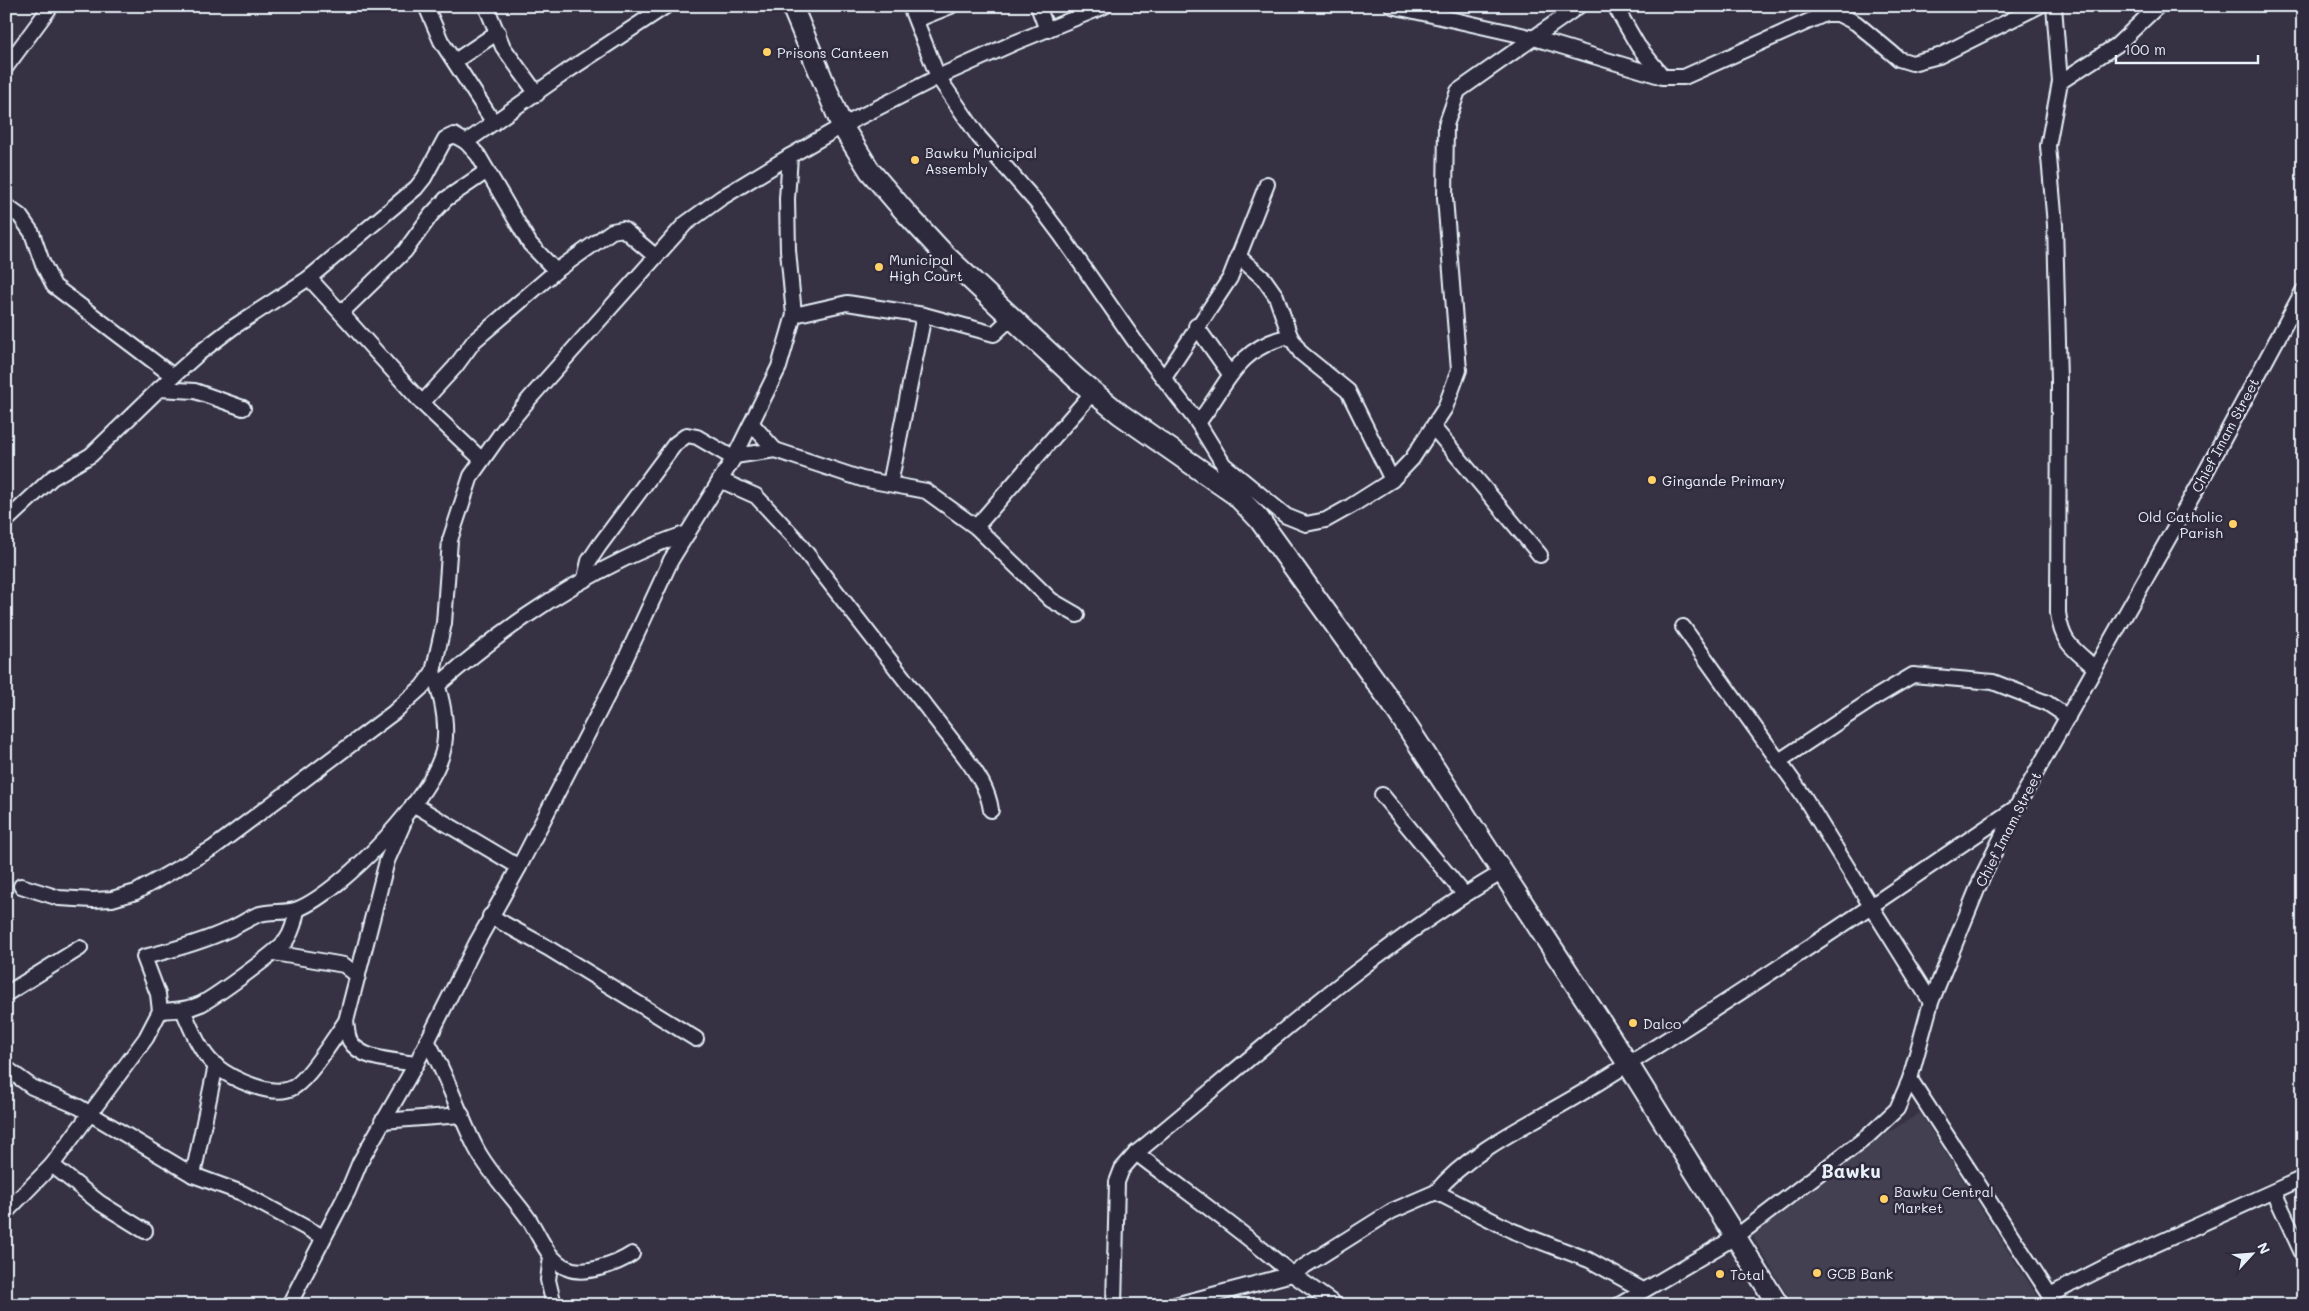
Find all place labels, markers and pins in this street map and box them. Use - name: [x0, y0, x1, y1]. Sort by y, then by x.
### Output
- place label: Prisons Canteen: [777, 43, 889, 62]
- marker: Prisons Canteen: [761, 46, 773, 58]
- place label: Bawku Municipal Assembly: [925, 143, 1037, 178]
- marker: Bawku Municipal Assembly: [909, 154, 921, 166]
- place label: Municipal High Court: [889, 250, 963, 285]
- marker: Municipal High Court: [873, 261, 885, 273]
- place label: Gingande Primary: [1662, 471, 1785, 490]
- marker: Gingande Primary: [1646, 474, 1658, 486]
- place label: Old Catholic Parish: [2138, 507, 2223, 542]
- marker: Old Catholic Parish: [2227, 518, 2239, 530]
- place label: Dalco: [1643, 1014, 1681, 1033]
- marker: Dalco: [1627, 1017, 1639, 1029]
- place label: Bawku Central Market: [1894, 1182, 1994, 1217]
- marker: Bawku Central Market: [1878, 1193, 1890, 1205]
- place label: GCB Bank: [1827, 1264, 1893, 1283]
- place label: Total: [1730, 1265, 1765, 1284]
- marker: GCB Bank: [1811, 1267, 1823, 1279]
- marker: Total: [1714, 1268, 1726, 1280]

